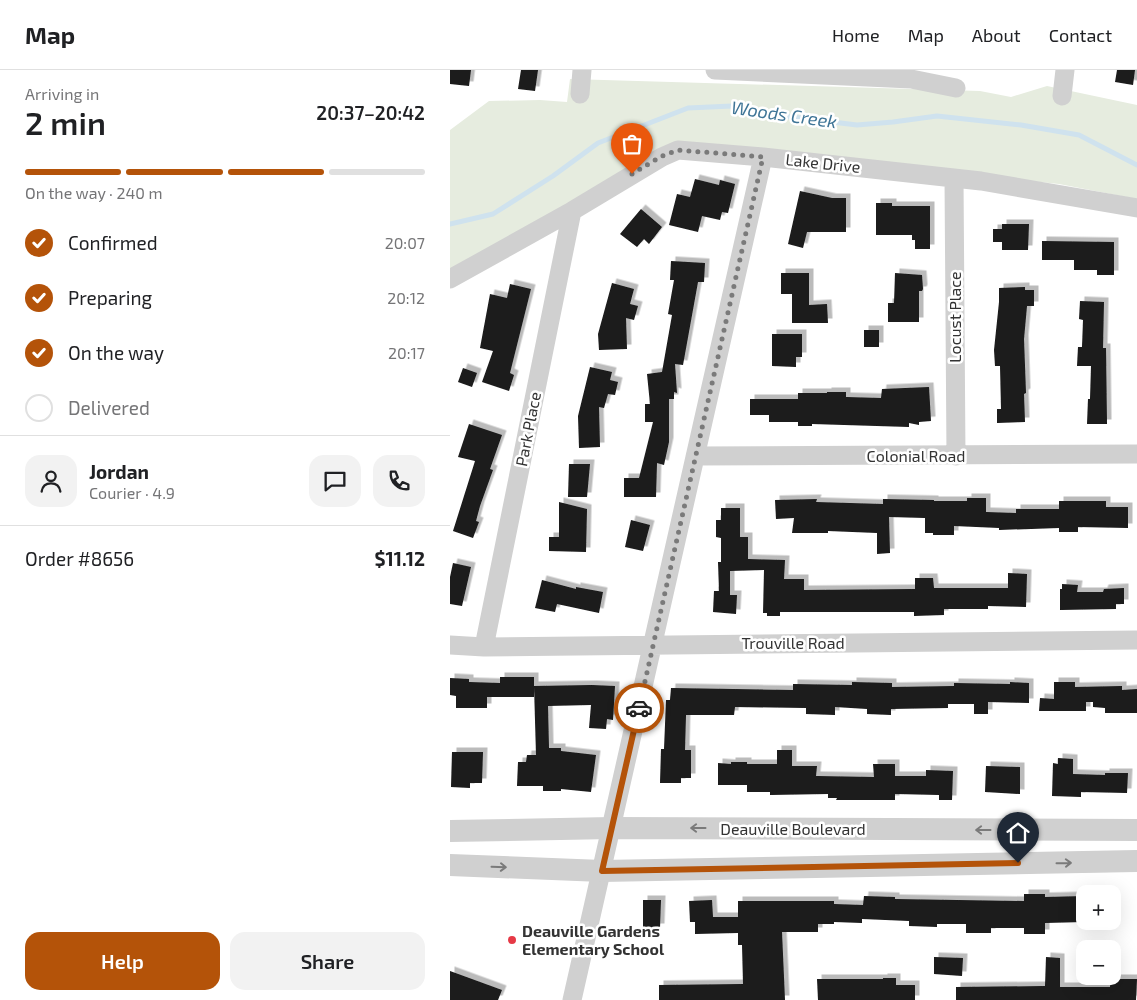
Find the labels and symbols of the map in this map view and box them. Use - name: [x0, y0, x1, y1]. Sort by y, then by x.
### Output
- water label: Woods Creek: [730, 96, 838, 132]
- pin: [611, 123, 653, 174]
- street label: Lake Drive: [785, 149, 861, 176]
- street label: Locust Place: [945, 271, 964, 363]
- street label: Park Place: [511, 390, 544, 468]
- street label: Colonial Road: [867, 446, 965, 465]
- street label: Trouville Road: [741, 633, 845, 652]
- courier: [614, 683, 664, 733]
- pin: [997, 812, 1039, 863]
- street label: Deauville Boulevard: [720, 819, 866, 838]
- one-way arrow: [691, 823, 707, 833]
- one-way arrow: [976, 825, 992, 834]
- one-way arrow: [1055, 858, 1071, 867]
- one-way arrow: [490, 863, 506, 872]
- place label: Deauville Gardens Elementary School: [522, 921, 665, 959]
- marker: Deauville Gardens Elementary School: [506, 934, 518, 946]

